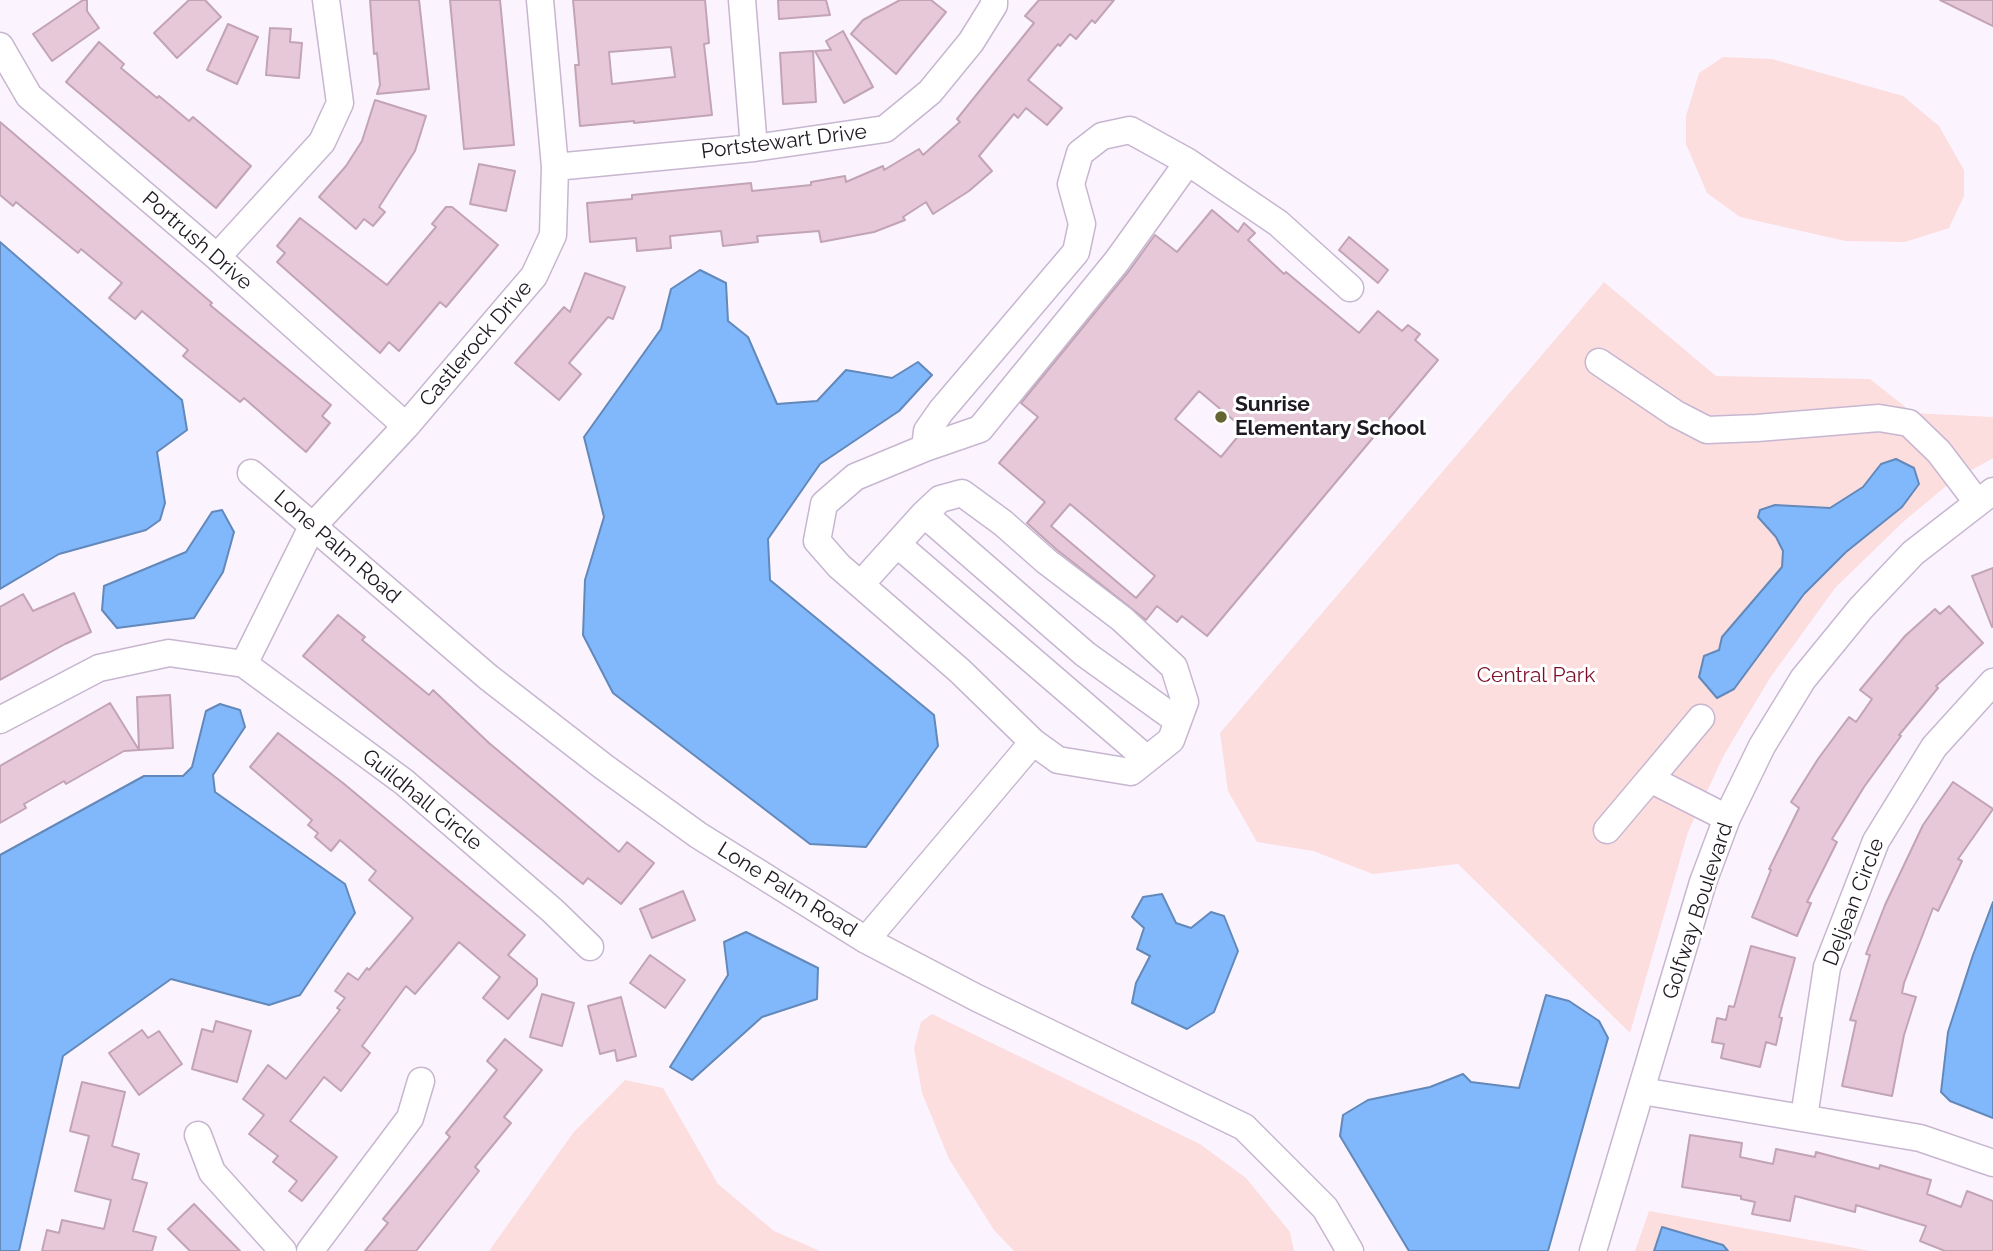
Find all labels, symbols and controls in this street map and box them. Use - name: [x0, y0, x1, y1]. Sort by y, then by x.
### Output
- street label: Portstewart Drive: [700, 119, 868, 165]
- street label: Portrush Drive: [137, 186, 257, 296]
- street label: Castlerock Drive: [414, 276, 538, 412]
- place label: Sunrise Elementary School: [1235, 392, 1426, 442]
- marker: Sunrise Elementary School: [1213, 409, 1229, 425]
- street label: Lone Palm Road: [269, 485, 405, 609]
- park label: Central Park: [1477, 663, 1595, 689]
- street label: Guildhall Circle: [357, 744, 487, 856]
- street label: Golfway Boulevard: [1658, 820, 1738, 1002]
- street label: Deljean Circle: [1818, 835, 1890, 969]
- street label: Lone Palm Road: [713, 837, 861, 943]

